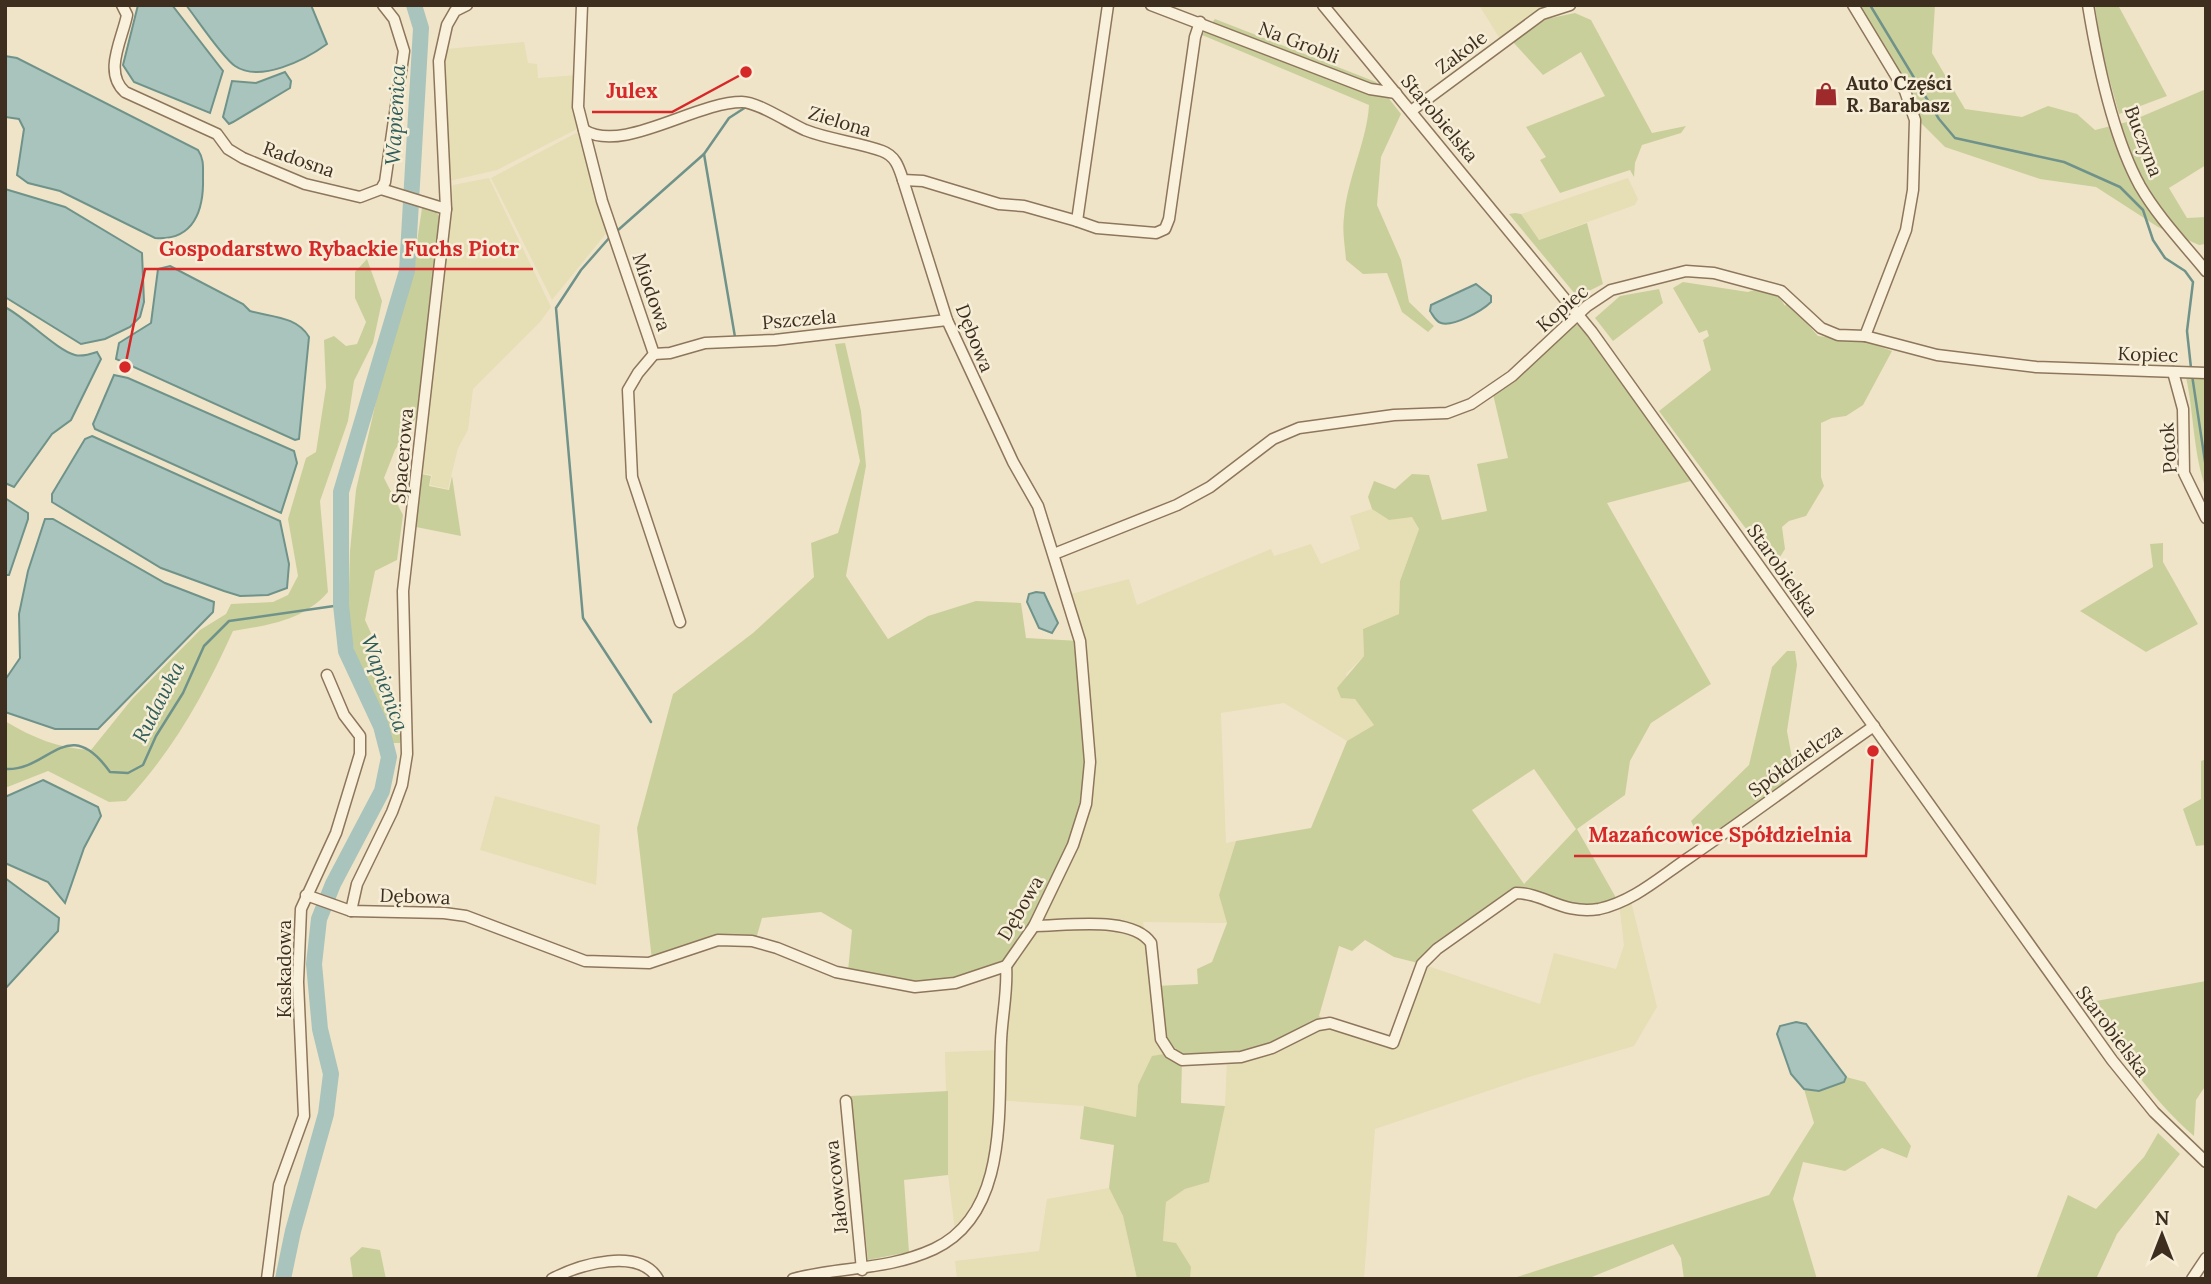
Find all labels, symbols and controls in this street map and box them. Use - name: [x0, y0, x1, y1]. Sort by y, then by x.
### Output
- street label: Na Grobli: [1255, 16, 1343, 68]
- street label: Zakole: [1431, 25, 1491, 79]
- water label: Wapienica: [379, 63, 411, 166]
- street label: Starobielska: [1396, 69, 1484, 167]
- callout: Julex: [592, 70, 672, 112]
- place label: Auto Części R. Barabasz: [1846, 71, 1952, 117]
- text: Julex: [606, 77, 658, 104]
- shop icon: Auto Części R. Barabasz: [1812, 80, 1840, 108]
- street label: Zielona: [806, 100, 875, 142]
- street label: Buczyna: [2120, 102, 2169, 180]
- street label: Radosna: [260, 136, 338, 183]
- callout: Gospodarstwo Rybackie Fuchs Piotr: [145, 227, 533, 269]
- text: Gospodarstwo Rybackie Fuchs Piotr: [159, 235, 519, 262]
- street label: Miodowa: [627, 250, 677, 334]
- street label: Kopiec: [1531, 279, 1593, 337]
- street label: Dębowa: [951, 300, 1000, 376]
- street label: Pszczela: [761, 304, 837, 334]
- street label: Kopiec: [2117, 341, 2179, 367]
- street label: Spacerowa: [386, 407, 418, 505]
- street label: Potok: [2154, 421, 2182, 474]
- street label: Starobielska: [1742, 519, 1824, 621]
- water label: Wapienica: [355, 631, 415, 736]
- water label: Rudawka: [126, 656, 190, 747]
- street label: Spółdzielcza: [1743, 718, 1847, 802]
- callout: Mazańcowice Spółdzielnia: [1574, 814, 1866, 856]
- text: Mazańcowice Spółdzielnia: [1588, 821, 1852, 848]
- street label: Dębowa: [992, 871, 1048, 945]
- street label: Dębowa: [379, 883, 451, 909]
- street label: Kaskadowa: [272, 919, 296, 1018]
- street label: Starobielska: [2071, 981, 2155, 1081]
- street label: Jałowcowa: [819, 1139, 853, 1236]
- north arrow: [2127, 1200, 2197, 1270]
- text: N: [2155, 1206, 2170, 1230]

